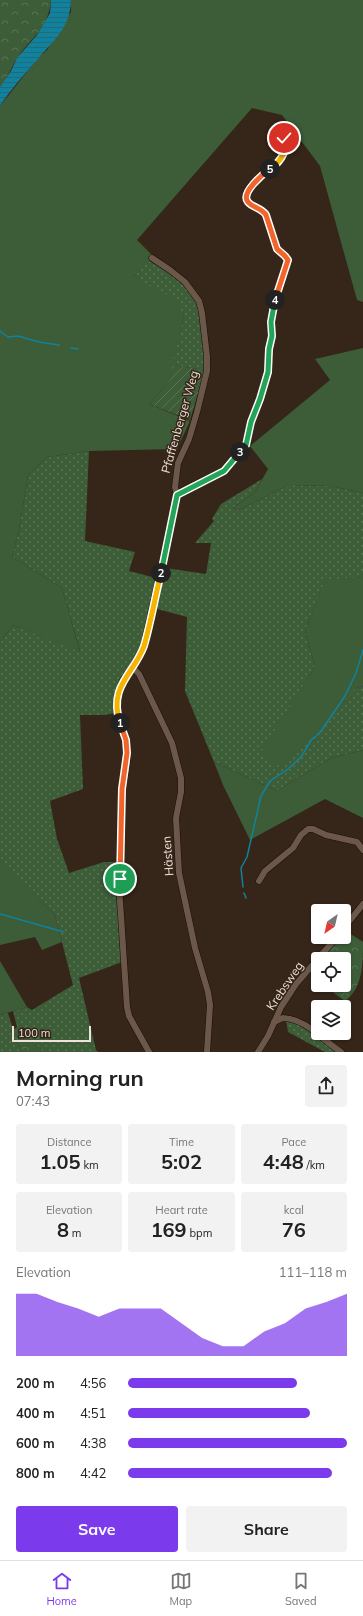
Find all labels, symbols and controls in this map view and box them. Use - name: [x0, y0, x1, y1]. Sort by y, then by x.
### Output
- pin: [267, 121, 301, 155]
- icon: check: [273, 127, 295, 149]
- pin: 5: [260, 159, 280, 179]
- text: 5: [267, 162, 273, 176]
- pin: 4: [265, 290, 285, 310]
- text: 4: [272, 293, 278, 307]
- street label: Pfaffenberger Weg: [158, 369, 201, 475]
- pin: 3: [230, 442, 250, 462]
- text: 3: [237, 445, 243, 459]
- pin: 2: [151, 563, 171, 583]
- text: 2: [158, 566, 164, 580]
- pin: 1: [110, 713, 130, 733]
- text: 1: [117, 716, 123, 730]
- street label: Hästen: [159, 836, 176, 877]
- pin: [103, 862, 137, 896]
- icon: arrive: [109, 868, 131, 890]
- north arrow: [311, 904, 351, 944]
- map controls: [311, 904, 351, 1040]
- button: locate: [311, 952, 351, 992]
- street label: Krebsweg: [263, 958, 306, 1013]
- button: layers: [311, 1000, 351, 1040]
- scale bar: [12, 1024, 91, 1043]
- text: 100 m: [18, 1026, 50, 1040]
- text: Morning run: [16, 1064, 144, 1092]
- button: share: [305, 1065, 347, 1107]
- text: 07:43: [16, 1093, 50, 1109]
- text: Distance: [47, 1135, 91, 1149]
- text: Time: [169, 1135, 194, 1149]
- text: Pace: [281, 1135, 306, 1149]
- text: 1.05: [40, 1149, 81, 1174]
- text: 5:02: [161, 1149, 202, 1174]
- text: 4:48: [263, 1149, 304, 1174]
- text: km: [81, 1158, 99, 1172]
- text: /km: [304, 1158, 325, 1172]
- text: Elevation: [46, 1203, 92, 1217]
- text: Heart rate: [155, 1203, 208, 1217]
- text: kcal: [284, 1203, 304, 1217]
- text: 8: [57, 1217, 69, 1242]
- text: 169: [151, 1217, 187, 1242]
- text: 76: [282, 1217, 306, 1242]
- text: m: [69, 1226, 81, 1240]
- text: bpm: [187, 1226, 212, 1240]
- text: Elevation: [16, 1264, 71, 1280]
- text: 111–118 m: [279, 1264, 347, 1280]
- text: 200 m: [16, 1375, 55, 1391]
- text: 4:56: [80, 1375, 106, 1391]
- text: 400 m: [16, 1405, 55, 1421]
- text: 4:51: [80, 1405, 106, 1421]
- text: 600 m: [16, 1435, 55, 1451]
- text: 4:38: [80, 1435, 106, 1451]
- text: 800 m: [16, 1465, 55, 1481]
- text: 4:42: [80, 1465, 106, 1481]
- button: Save: [16, 1506, 178, 1552]
- button: Share: [186, 1506, 347, 1552]
- tab: Home: [46, 1570, 77, 1608]
- tab: Map: [169, 1570, 192, 1608]
- tab: Saved: [285, 1570, 317, 1608]

